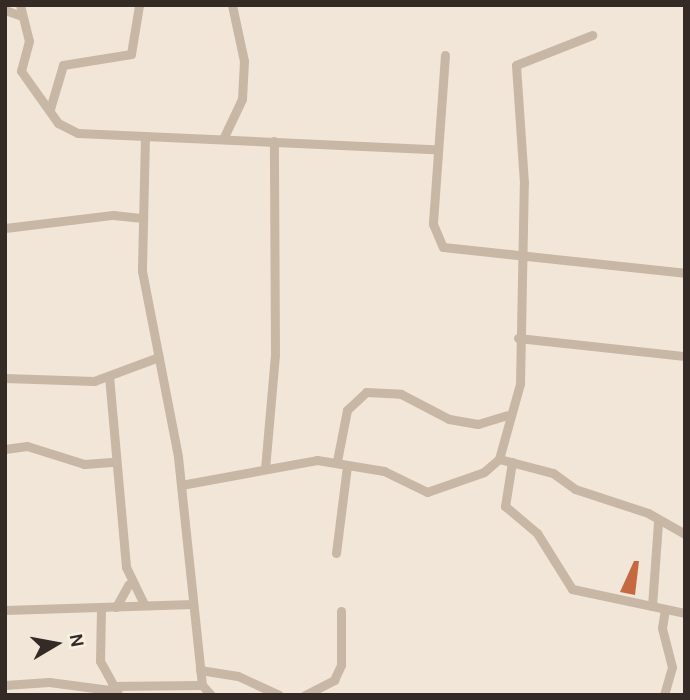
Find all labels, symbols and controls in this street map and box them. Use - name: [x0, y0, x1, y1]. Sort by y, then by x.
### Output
- north arrow: [21, 609, 91, 679]
- text: N: [65, 632, 89, 649]

